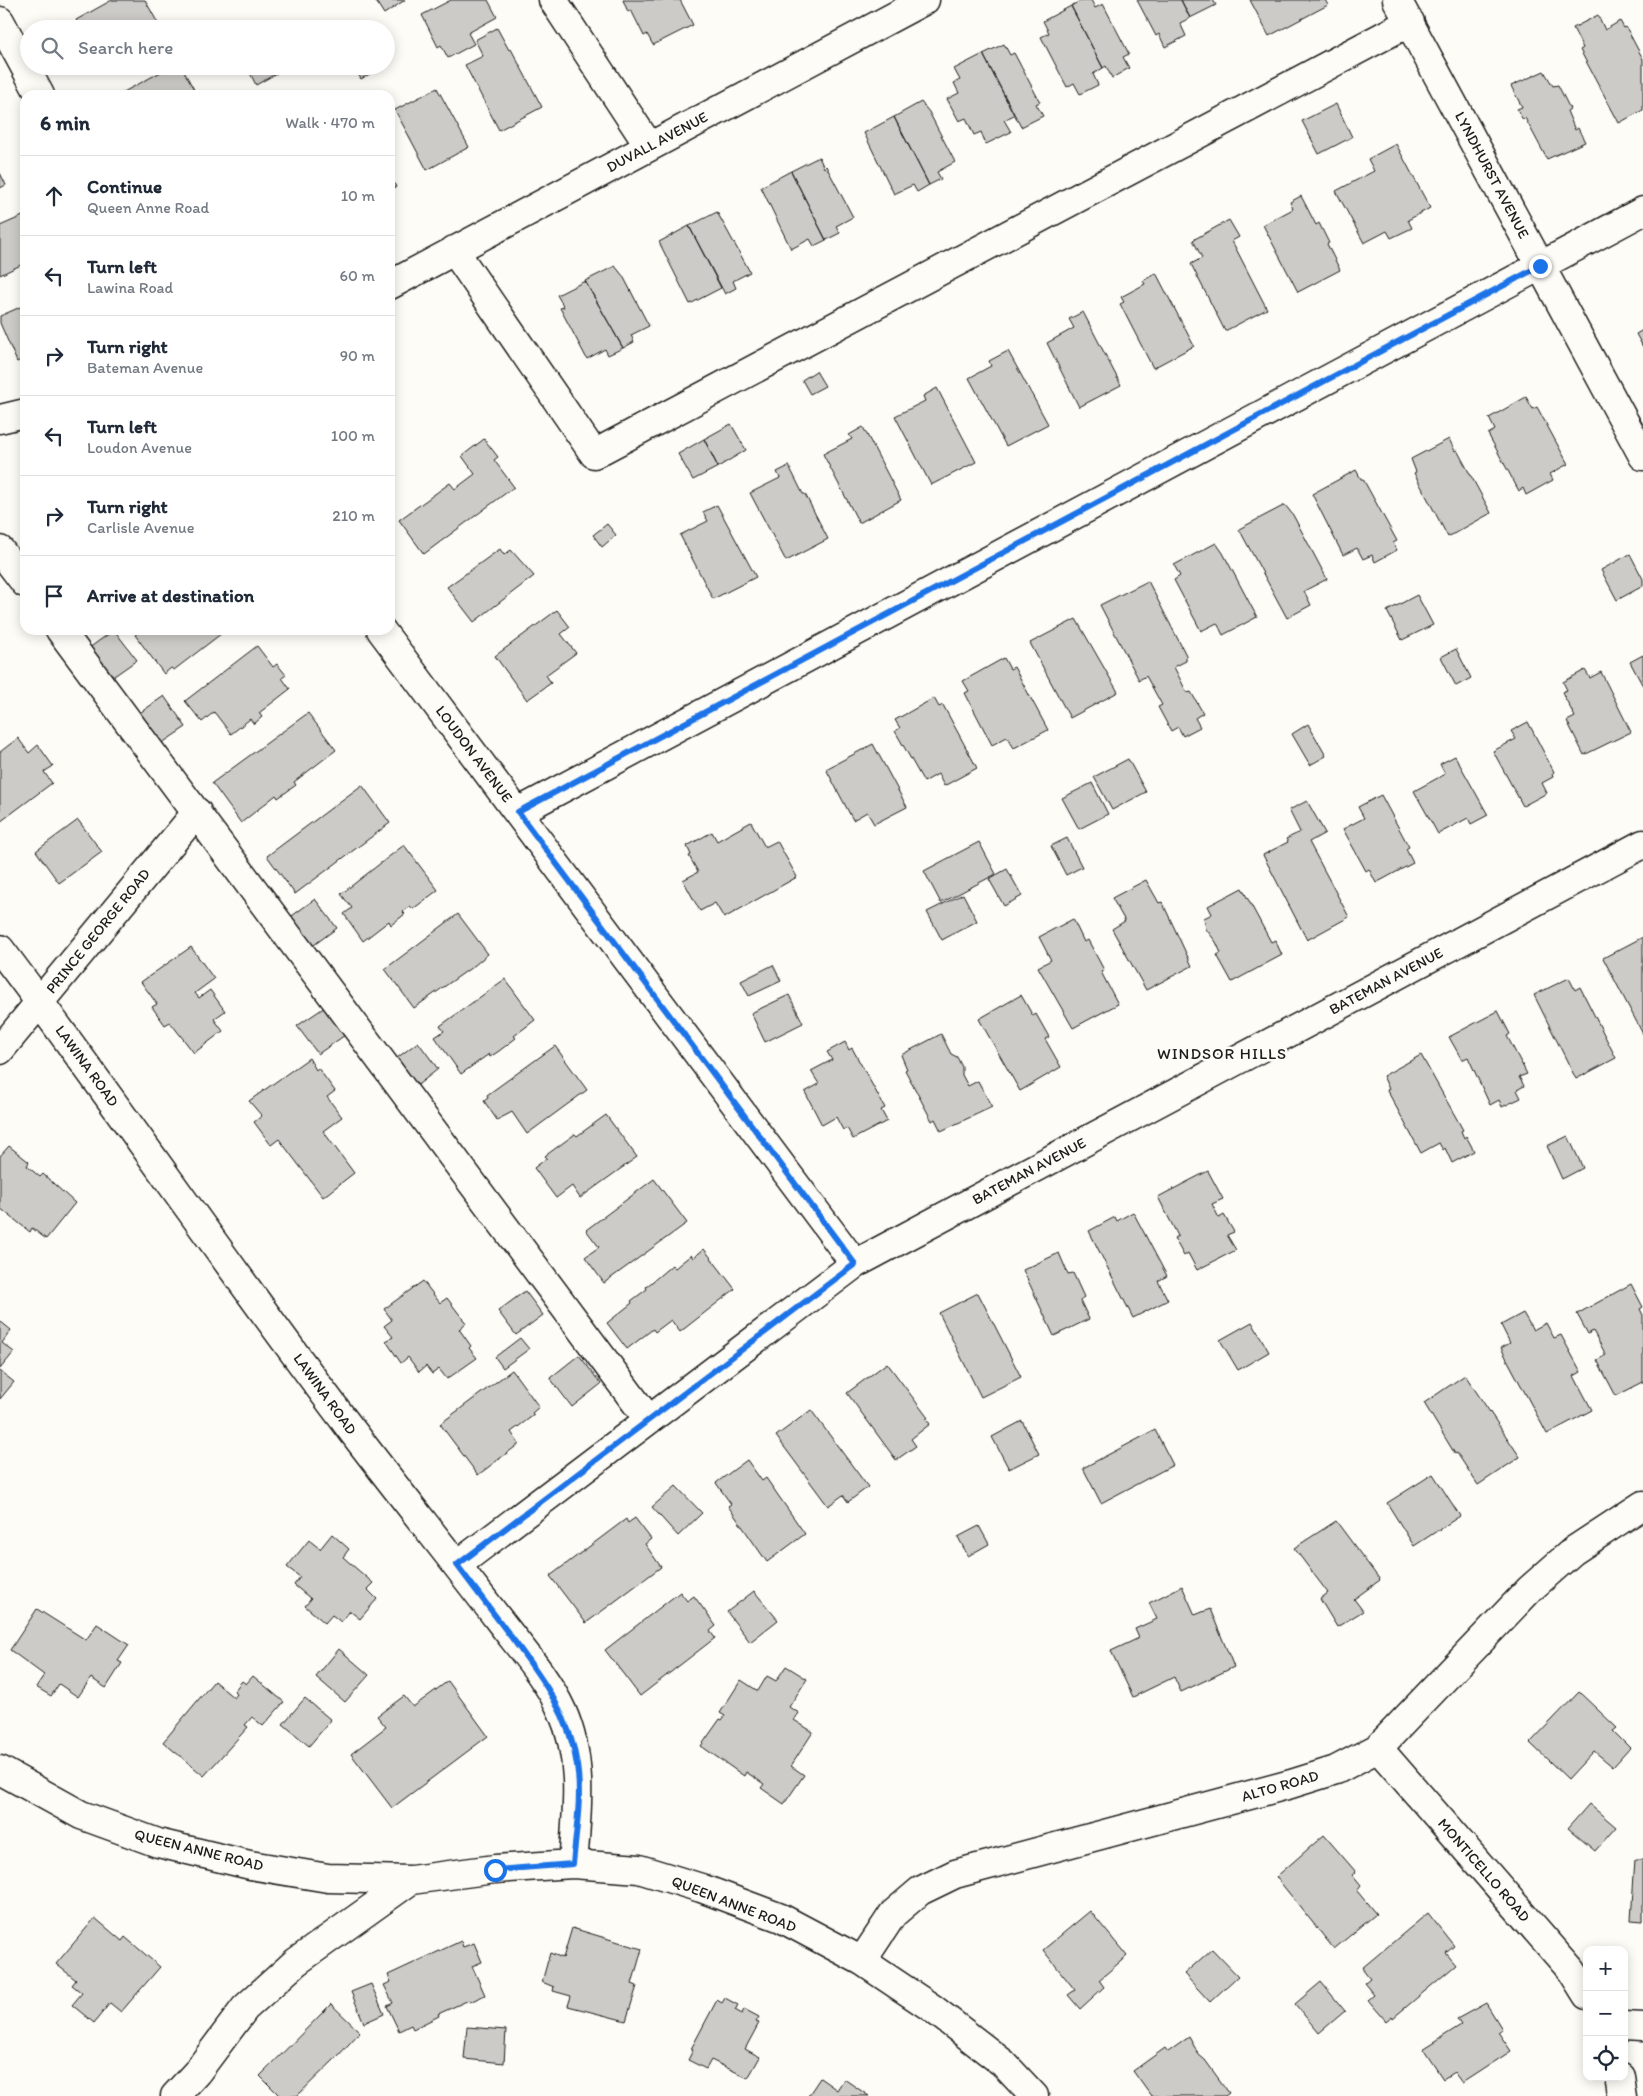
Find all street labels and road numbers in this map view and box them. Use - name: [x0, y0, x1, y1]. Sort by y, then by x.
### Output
- street label: DUVALL AVENUE: [603, 108, 711, 176]
- street label: LYNDHURST AVENUE: [1451, 108, 1533, 242]
- street label: LOUDON AVENUE: [432, 702, 516, 806]
- street label: PRINCE GEORGE ROAD: [42, 865, 154, 997]
- street label: BATEMAN AVENUE: [1326, 943, 1446, 1019]
- street label: LAWINA ROAD: [51, 1022, 123, 1110]
- street label: BATEMAN AVENUE: [969, 1133, 1089, 1209]
- street label: LAWINA ROAD: [289, 1350, 361, 1438]
- street label: ALTO ROAD: [1239, 1766, 1321, 1806]
- street label: MONTICELLO ROAD: [1434, 1814, 1534, 1926]
- street label: QUEEN ANNE ROAD: [133, 1825, 265, 1875]
- street label: QUEEN ANNE ROAD: [669, 1872, 799, 1936]

